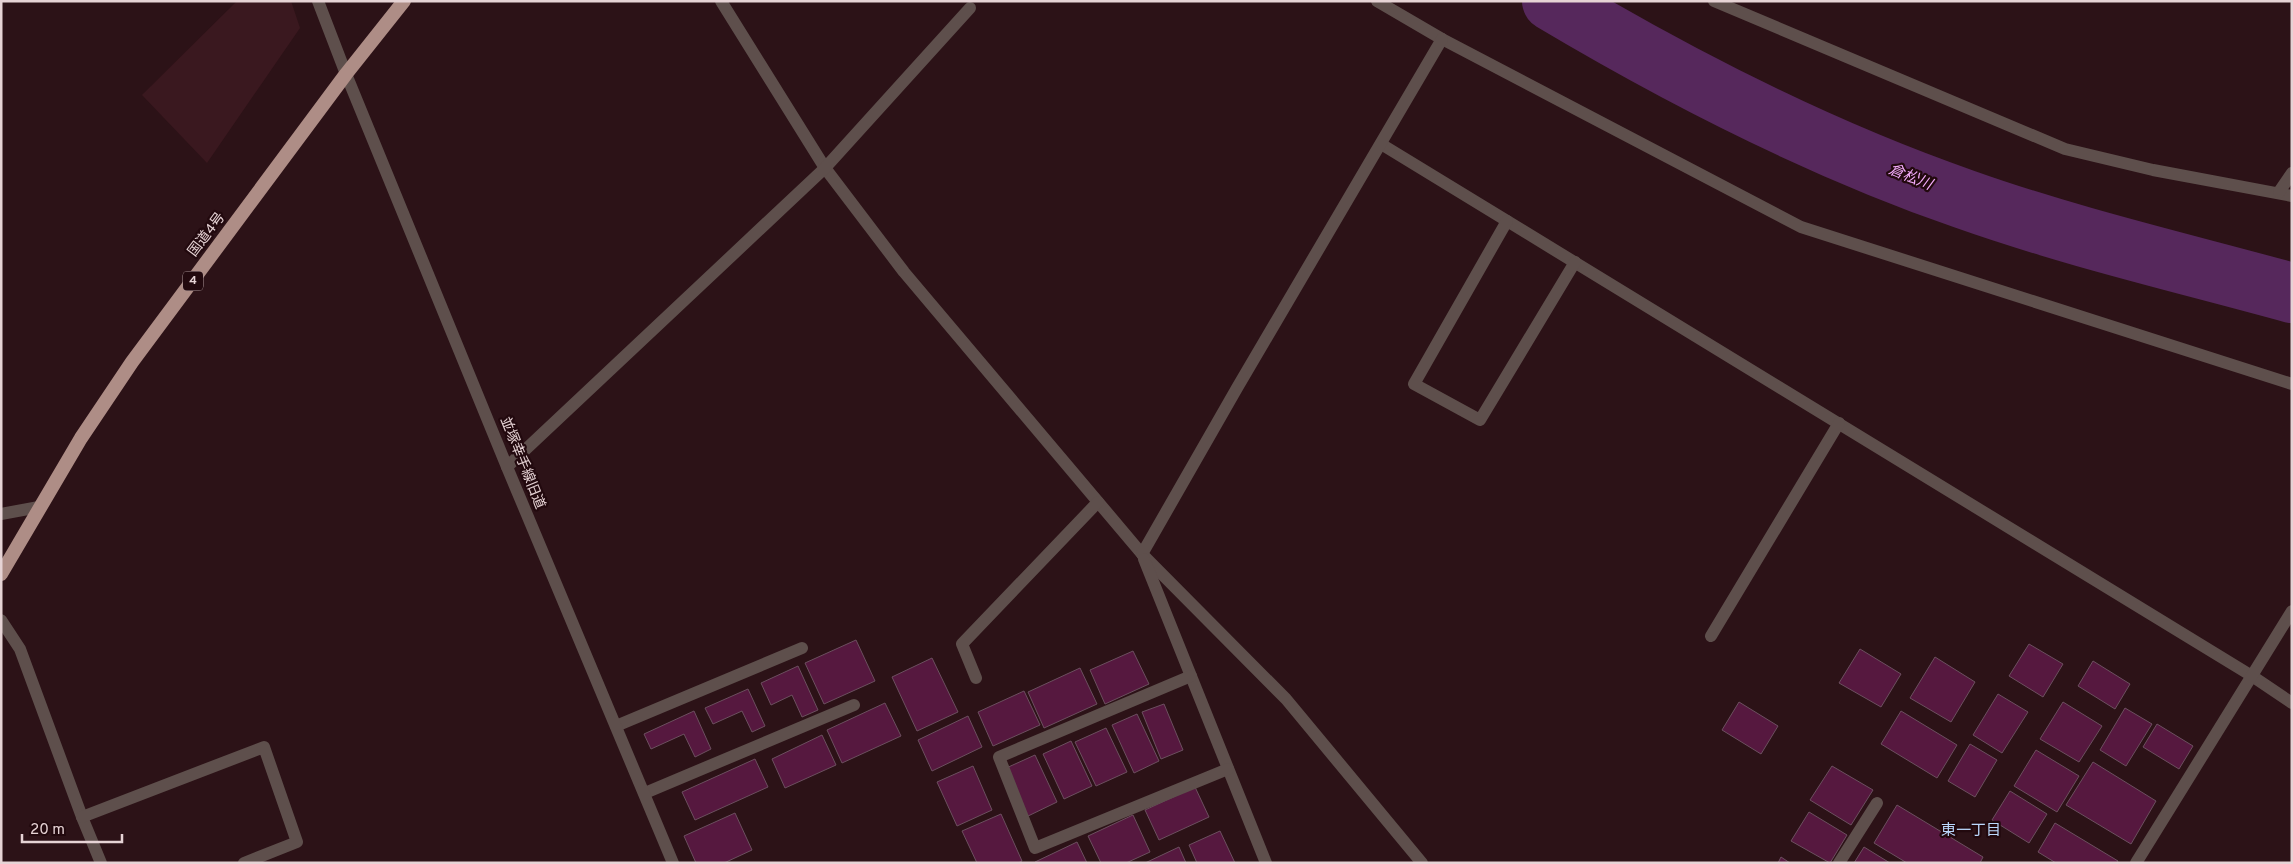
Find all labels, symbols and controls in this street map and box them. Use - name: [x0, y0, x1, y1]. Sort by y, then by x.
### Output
- water label: 倉松川: [1886, 161, 1936, 196]
- street label: 国道4号: [185, 210, 229, 260]
- road number: 4: [183, 272, 203, 290]
- street label: 並塚幸手線旧道: [496, 414, 548, 512]
- scale bar: [22, 812, 122, 844]
- text: 20 m: [30, 821, 65, 840]
- district label: 東一丁目: [1941, 822, 2001, 841]

